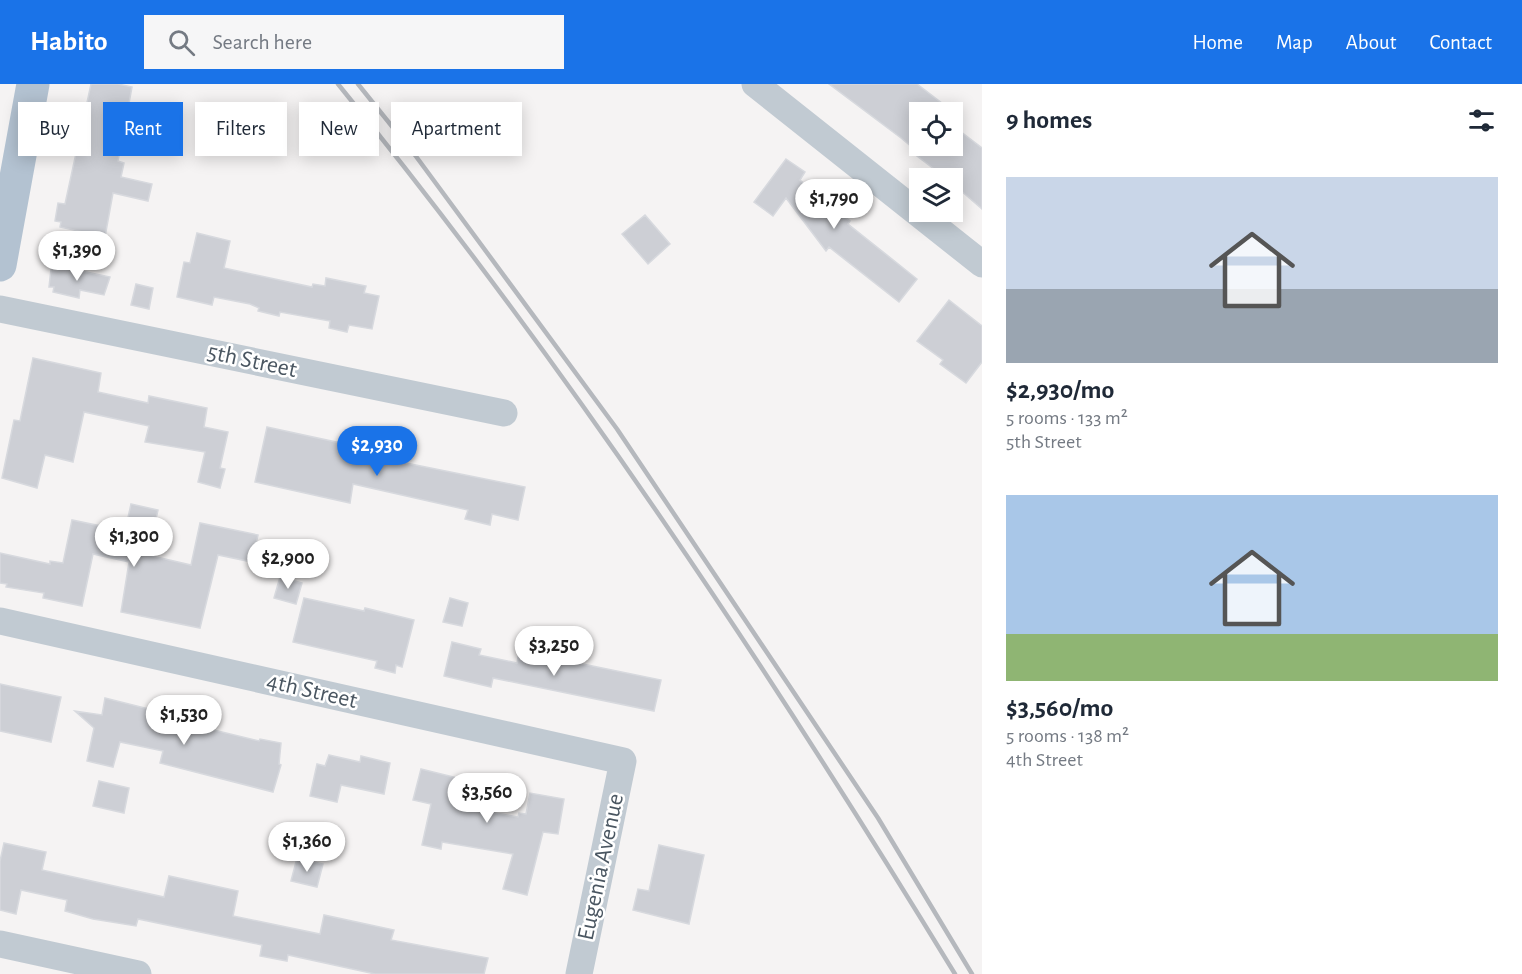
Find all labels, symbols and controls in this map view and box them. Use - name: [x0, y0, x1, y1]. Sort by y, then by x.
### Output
- search box: [144, 15, 564, 69]
- icon: search: [165, 26, 198, 59]
- text: Habito: [30, 28, 108, 56]
- text: Search here: [213, 31, 312, 53]
- text: Home: [1192, 32, 1243, 53]
- text: Map: [1276, 32, 1313, 53]
- text: About: [1346, 32, 1396, 53]
- text: Contact: [1429, 32, 1492, 53]
- chip: Buy: [18, 102, 91, 156]
- chip: Rent: [103, 102, 183, 156]
- chip: Filters: [195, 102, 287, 156]
- chip: New: [299, 102, 379, 156]
- chip: Apartment: [391, 102, 522, 156]
- map controls: [909, 102, 963, 222]
- button: locate: [909, 102, 963, 156]
- icon: filters: [1465, 104, 1498, 137]
- text: 9 homes: [1006, 107, 1092, 133]
- button: layers: [909, 168, 963, 222]
- pin: $1,790: [785, 179, 883, 230]
- text: $1,790: [809, 188, 859, 208]
- icon: home: [1198, 216, 1306, 324]
- pin: $1,390: [28, 231, 126, 282]
- text: $1,390: [52, 240, 102, 260]
- street label: 5th Street: [205, 340, 299, 382]
- text: $2,930/mo: [1006, 377, 1114, 403]
- text: 5 rooms · 133 m²: [1006, 408, 1128, 428]
- pin: $2,930: [328, 426, 426, 477]
- text: 5th Street: [1006, 432, 1082, 452]
- text: $2,930: [351, 435, 403, 455]
- pin: $1,300: [85, 517, 183, 568]
- text: $1,300: [109, 526, 159, 546]
- icon: home: [1198, 534, 1306, 642]
- pin: $2,900: [239, 539, 337, 590]
- text: $2,900: [261, 548, 315, 568]
- pin: $3,250: [505, 626, 603, 677]
- text: $3,250: [529, 635, 579, 655]
- street label: 4th Street: [264, 669, 360, 713]
- pin: $1,530: [135, 695, 233, 746]
- text: $3,560/mo: [1006, 695, 1113, 721]
- text: $1,530: [160, 704, 208, 724]
- text: 5 rooms · 138 m²: [1006, 726, 1129, 746]
- text: 4th Street: [1006, 750, 1083, 770]
- pin: $3,560: [438, 773, 536, 824]
- text: $3,560: [462, 782, 512, 802]
- street label: Eugenia Avenue: [574, 791, 628, 943]
- pin: $1,360: [258, 822, 356, 873]
- text: $1,360: [282, 831, 332, 851]

